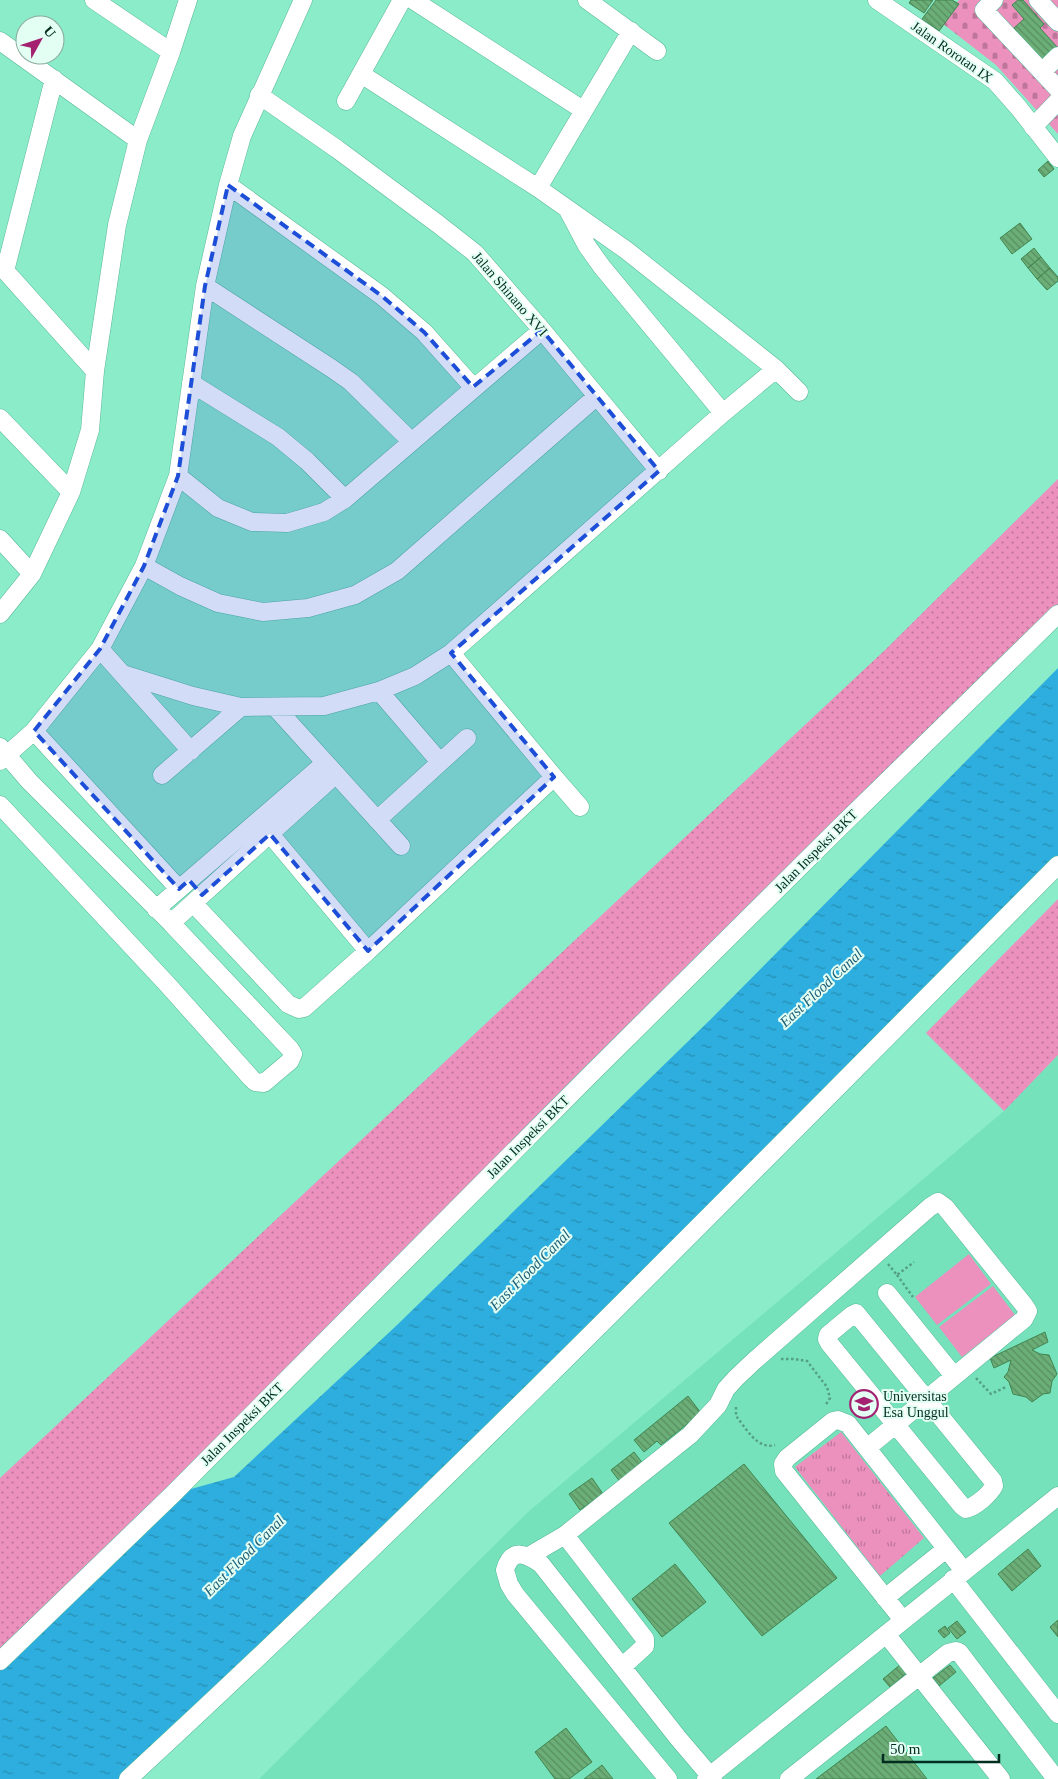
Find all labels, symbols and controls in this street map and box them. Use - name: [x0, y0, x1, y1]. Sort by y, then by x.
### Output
- north arrow: [15, 15, 65, 65]
- street label: Jalan Rorotan IX: [909, 18, 995, 86]
- text: U: [41, 23, 59, 41]
- street label: Jalan Shinano XVI: [469, 249, 551, 339]
- street label: Jalan Inspeksi BKT: [772, 806, 861, 895]
- water label: East Flood Canal: [776, 946, 865, 1031]
- street label: Jalan Inspeksi BKT: [484, 1092, 573, 1181]
- water label: East Flood Canal: [486, 1227, 573, 1314]
- street label: Jalan Inspeksi BKT: [198, 1379, 287, 1468]
- school or university icon: Universitas Esa Unggul: [849, 1389, 879, 1419]
- place label: Universitas Esa Unggul: [883, 1389, 949, 1420]
- water label: East Flood Canal: [200, 1513, 287, 1600]
- scale bar: [883, 1732, 999, 1764]
- text: 50 m: [890, 1741, 921, 1757]

